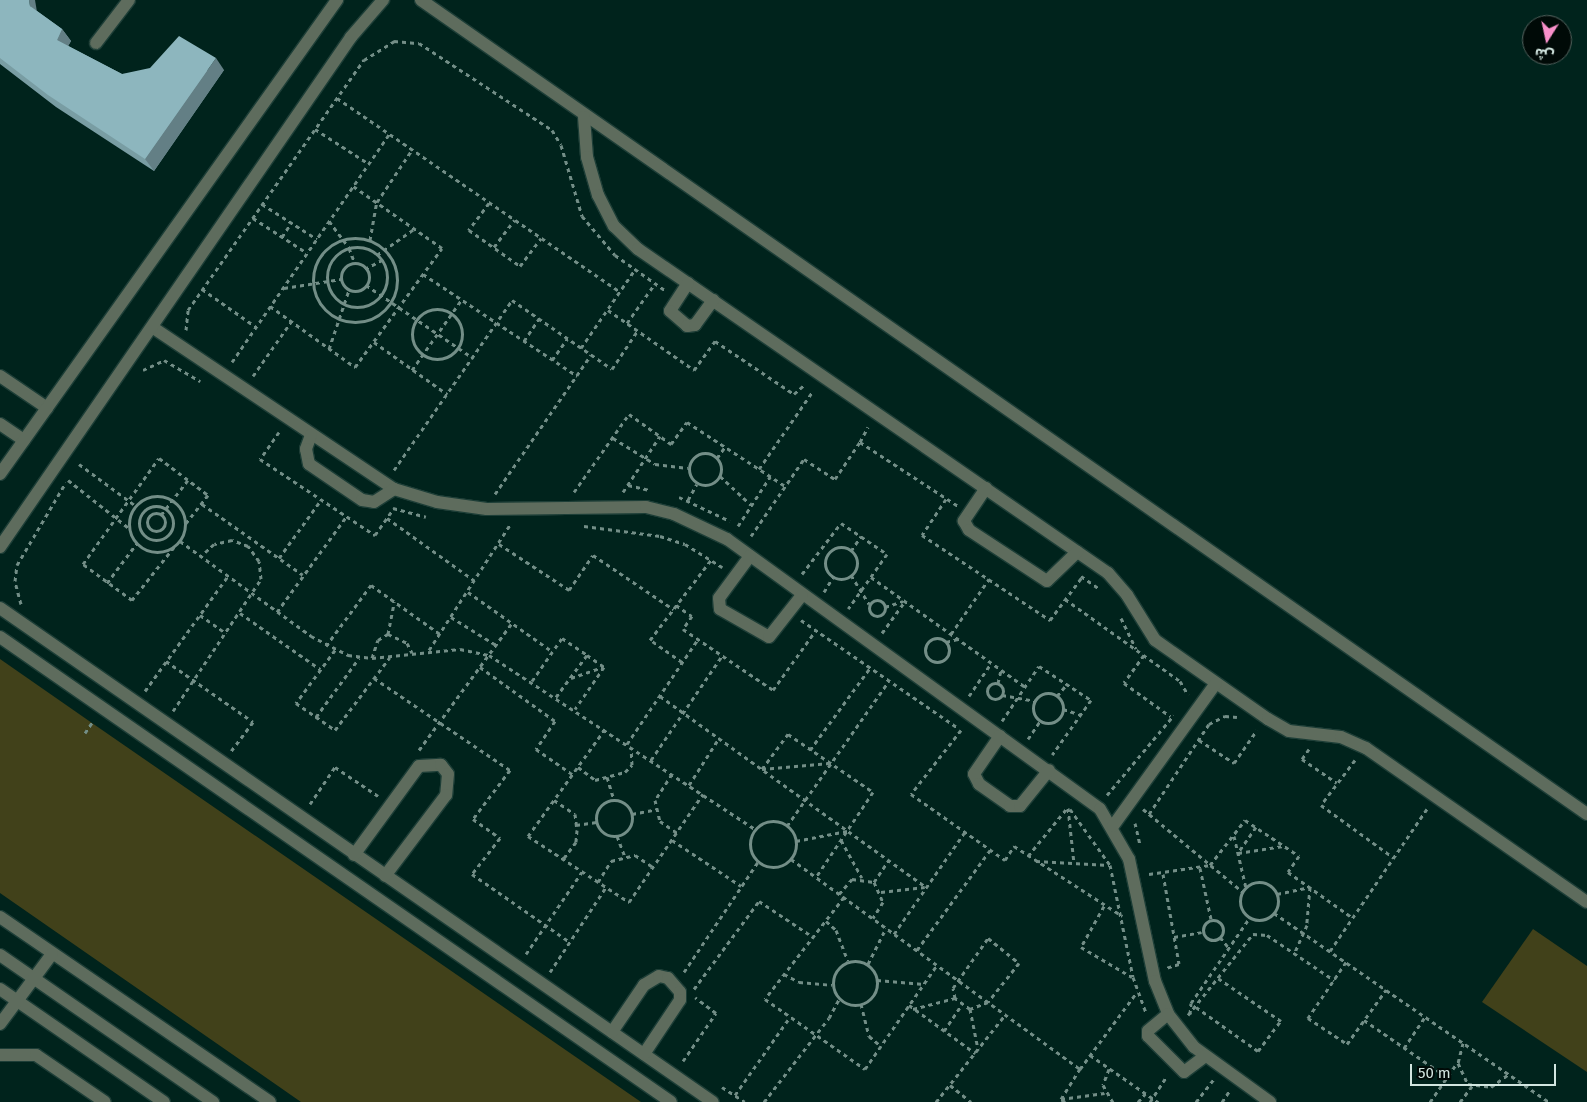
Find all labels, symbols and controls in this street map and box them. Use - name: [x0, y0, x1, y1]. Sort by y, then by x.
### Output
- north arrow: [1522, 15, 1572, 65]
- text: ش: [1534, 44, 1555, 64]
- scale bar: [1412, 1054, 1558, 1086]
- text: 50 m: [1418, 1064, 1451, 1082]

